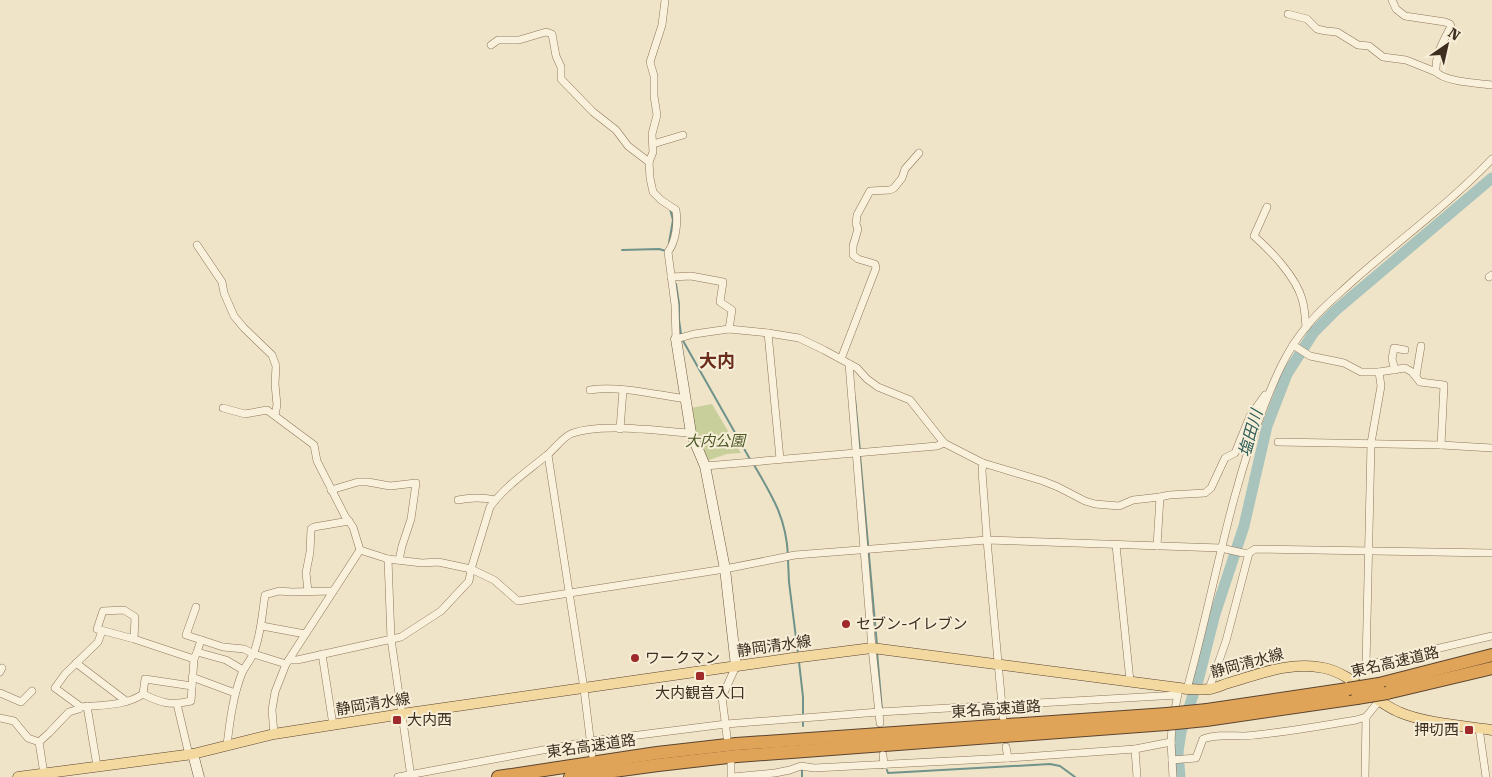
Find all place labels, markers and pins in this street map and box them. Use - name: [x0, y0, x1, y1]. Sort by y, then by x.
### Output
- place label: セブン-イレブン: [856, 615, 968, 633]
- marker: セブン-イレブン: [840, 618, 852, 630]
- place label: ワークマン: [645, 649, 720, 667]
- marker: ワークマン: [629, 652, 641, 664]
- marker: 大内観音入口: [694, 670, 706, 682]
- place label: 大内観音入口: [655, 684, 745, 702]
- place label: 大内西: [407, 711, 452, 729]
- marker: 大内西: [391, 714, 403, 726]
- place label: 押切西: [1414, 721, 1459, 739]
- marker: 押切西: [1463, 724, 1475, 736]

